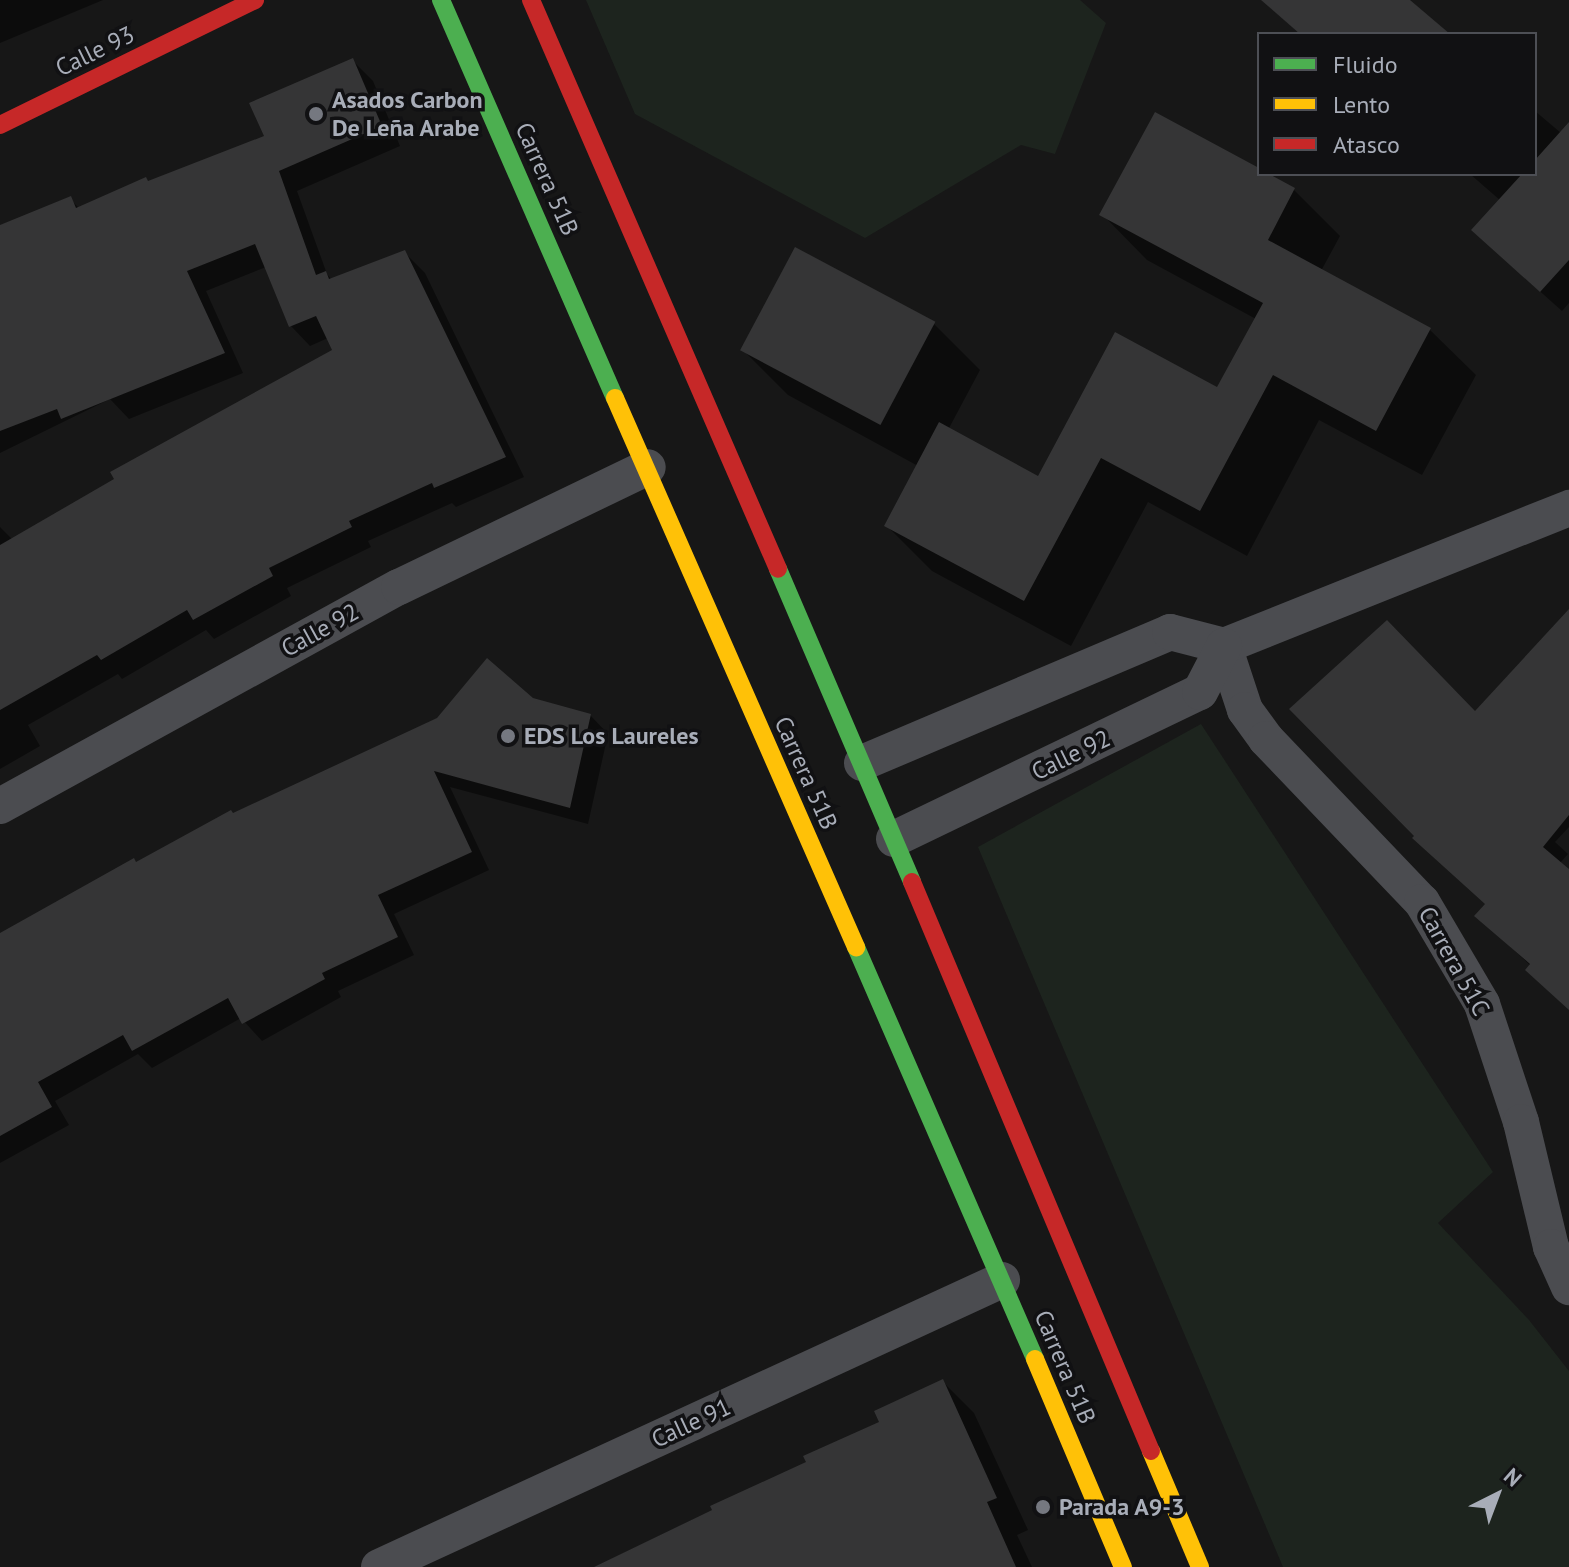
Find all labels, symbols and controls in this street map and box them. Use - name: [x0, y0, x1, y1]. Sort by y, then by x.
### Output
- street label: Calle 93: [51, 20, 139, 82]
- legend: [1257, 32, 1537, 176]
- text: Fluido: [1333, 49, 1398, 80]
- place label: Asados Carbon De Leña Arabe: [332, 86, 483, 142]
- text: Lento: [1333, 89, 1390, 120]
- marker: Asados Carbon De Leña Arabe: [307, 105, 325, 123]
- street label: Carrera 51B: [509, 118, 585, 240]
- text: Atasco: [1333, 129, 1400, 160]
- street label: Calle 92: [276, 597, 364, 663]
- street label: Carrera 51B: [768, 712, 844, 834]
- place label: EDS Los Laureles: [524, 722, 699, 750]
- street label: Calle 92: [1027, 724, 1115, 786]
- marker: EDS Los Laureles: [499, 727, 517, 745]
- street label: Carrera 51C: [1412, 902, 1496, 1020]
- street label: Carrera 51B: [1028, 1306, 1102, 1428]
- street label: Calle 91: [647, 1392, 735, 1454]
- north arrow: [1457, 1455, 1537, 1535]
- text: N: [1498, 1462, 1528, 1492]
- place label: Parada A9-3: [1059, 1493, 1186, 1521]
- marker: Parada A9-3: [1034, 1498, 1052, 1516]

